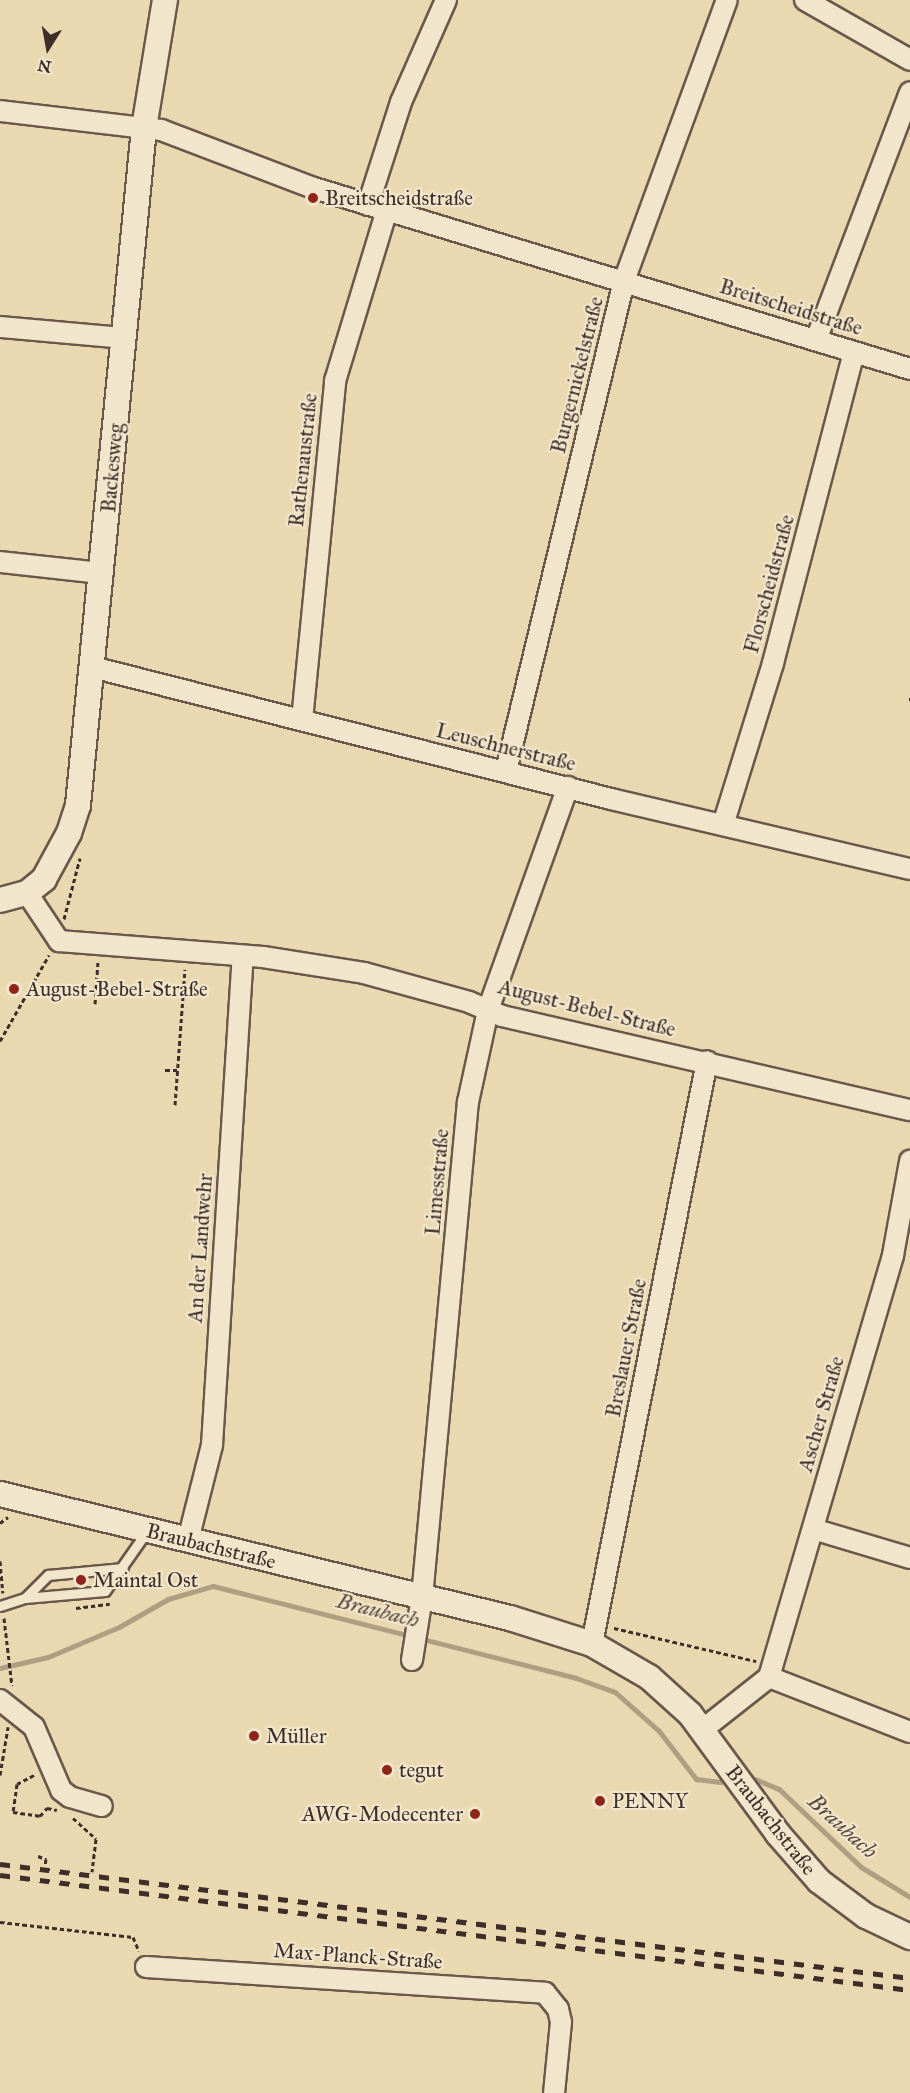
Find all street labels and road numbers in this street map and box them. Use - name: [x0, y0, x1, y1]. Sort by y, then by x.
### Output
- street label: Breitscheidstraße: [717, 273, 865, 341]
- street label: Burgernickelstraße: [545, 294, 609, 456]
- street label: Rathenaustraße: [283, 392, 323, 528]
- street label: Backesweg: [96, 422, 128, 514]
- street label: Florscheidstraße: [738, 512, 800, 656]
- street label: Leuschnerstraße: [434, 717, 578, 777]
- street label: August-Bebel-Straße: [496, 974, 678, 1042]
- street label: Limesstraße: [420, 1128, 454, 1236]
- street label: An der Landwehr: [182, 1172, 218, 1324]
- street label: Breslauer Straße: [600, 1277, 652, 1419]
- street label: Ascher Straße: [792, 1353, 850, 1475]
- street label: Braubachstraße: [144, 1518, 278, 1574]
- street label: Braubachstraße: [720, 1760, 822, 1880]
- street label: Max-Planck-Straße: [273, 1938, 443, 1974]

